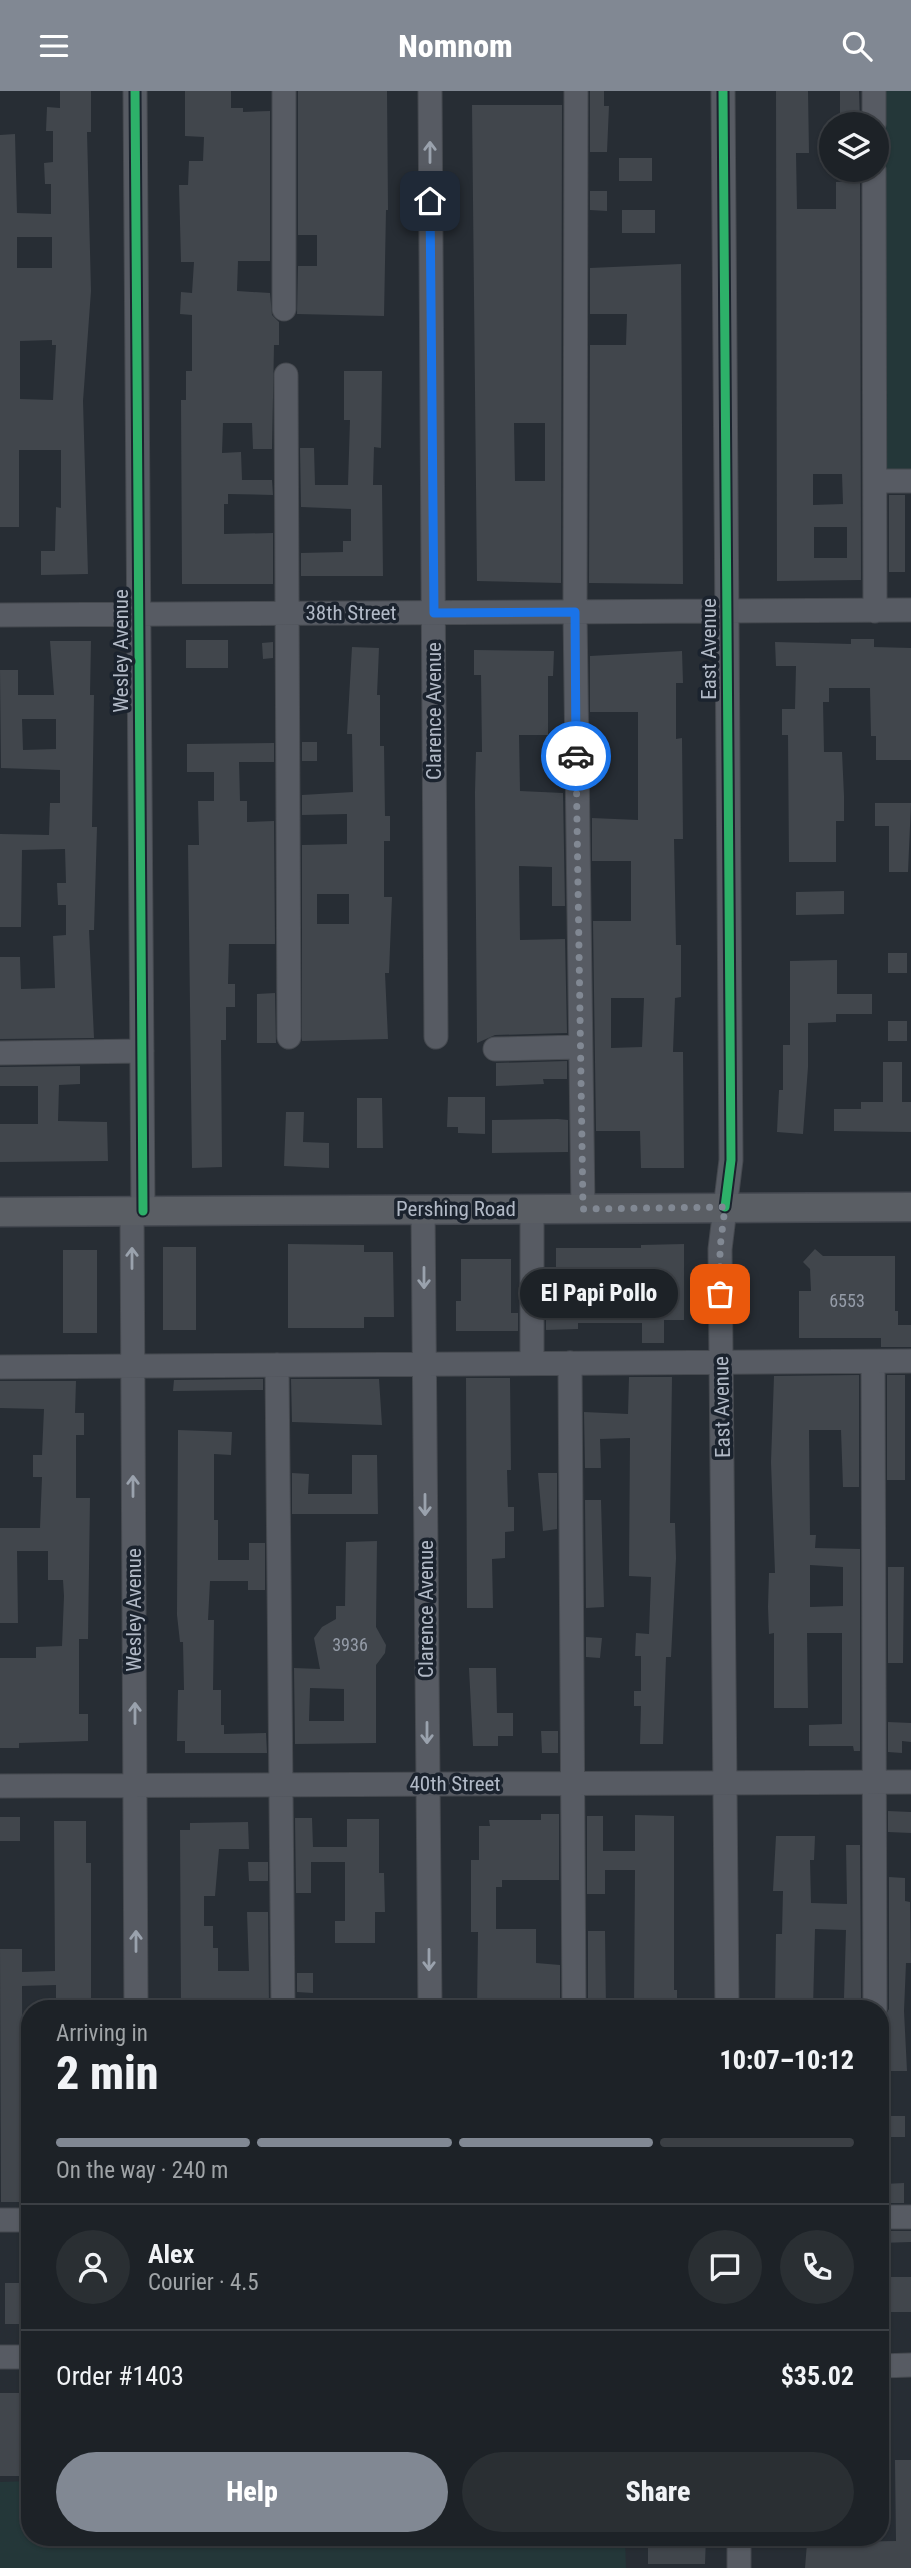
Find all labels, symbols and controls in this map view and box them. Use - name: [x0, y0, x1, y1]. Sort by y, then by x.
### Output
- icon: menu: [35, 27, 73, 65]
- text: Nomnom: [398, 27, 513, 65]
- icon: search: [838, 27, 876, 65]
- map controls: [819, 112, 889, 182]
- button: layers: [819, 112, 889, 182]
- one-way arrow: [423, 141, 437, 164]
- pin: [400, 171, 460, 231]
- icon: home: [411, 182, 449, 220]
- street label: Wesley Avenue: [109, 589, 133, 713]
- street label: East Avenue: [697, 598, 721, 700]
- street label: 38th Street: [305, 601, 397, 625]
- street label: Clarence Avenue: [422, 642, 446, 780]
- courier: [541, 721, 611, 791]
- icon: car: [557, 737, 595, 775]
- street label: Pershing Road: [396, 1197, 516, 1221]
- one-way arrow: [125, 1247, 139, 1270]
- pin: [690, 1264, 750, 1324]
- one-way arrow: [417, 1266, 431, 1289]
- callout: El Papi Pollo: [520, 1269, 678, 1319]
- icon: bag: [701, 1275, 739, 1313]
- text: El Papi Pollo: [541, 1280, 657, 1307]
- house number: 6553: [829, 1290, 865, 1311]
- street label: East Avenue: [709, 1356, 735, 1458]
- one-way arrow: [127, 1475, 140, 1498]
- one-way arrow: [419, 1493, 432, 1516]
- street label: Clarence Avenue: [414, 1540, 438, 1678]
- street label: Wesley Avenue: [122, 1548, 146, 1672]
- house number: 3936: [332, 1634, 368, 1655]
- one-way arrow: [128, 1702, 141, 1725]
- one-way arrow: [420, 1721, 434, 1744]
- street label: 40th Street: [409, 1772, 501, 1796]
- one-way arrow: [129, 1930, 143, 1953]
- one-way arrow: [422, 1948, 436, 1971]
- text: Arriving in: [56, 2020, 148, 2047]
- text: 10:07–10:12: [720, 2045, 854, 2075]
- text: 2 min: [56, 2046, 159, 2100]
- text: On the way · 240 m: [56, 2157, 228, 2184]
- button: person: [56, 2230, 130, 2304]
- button: chat: [688, 2230, 762, 2304]
- button: phone: [780, 2230, 854, 2304]
- text: Alex: [148, 2239, 194, 2269]
- text: Courier · 4.5: [148, 2269, 259, 2296]
- text: Order #1403: [56, 2361, 184, 2391]
- text: $35.02: [781, 2361, 854, 2391]
- button: Help: [56, 2452, 448, 2532]
- button: Share: [462, 2452, 854, 2532]

